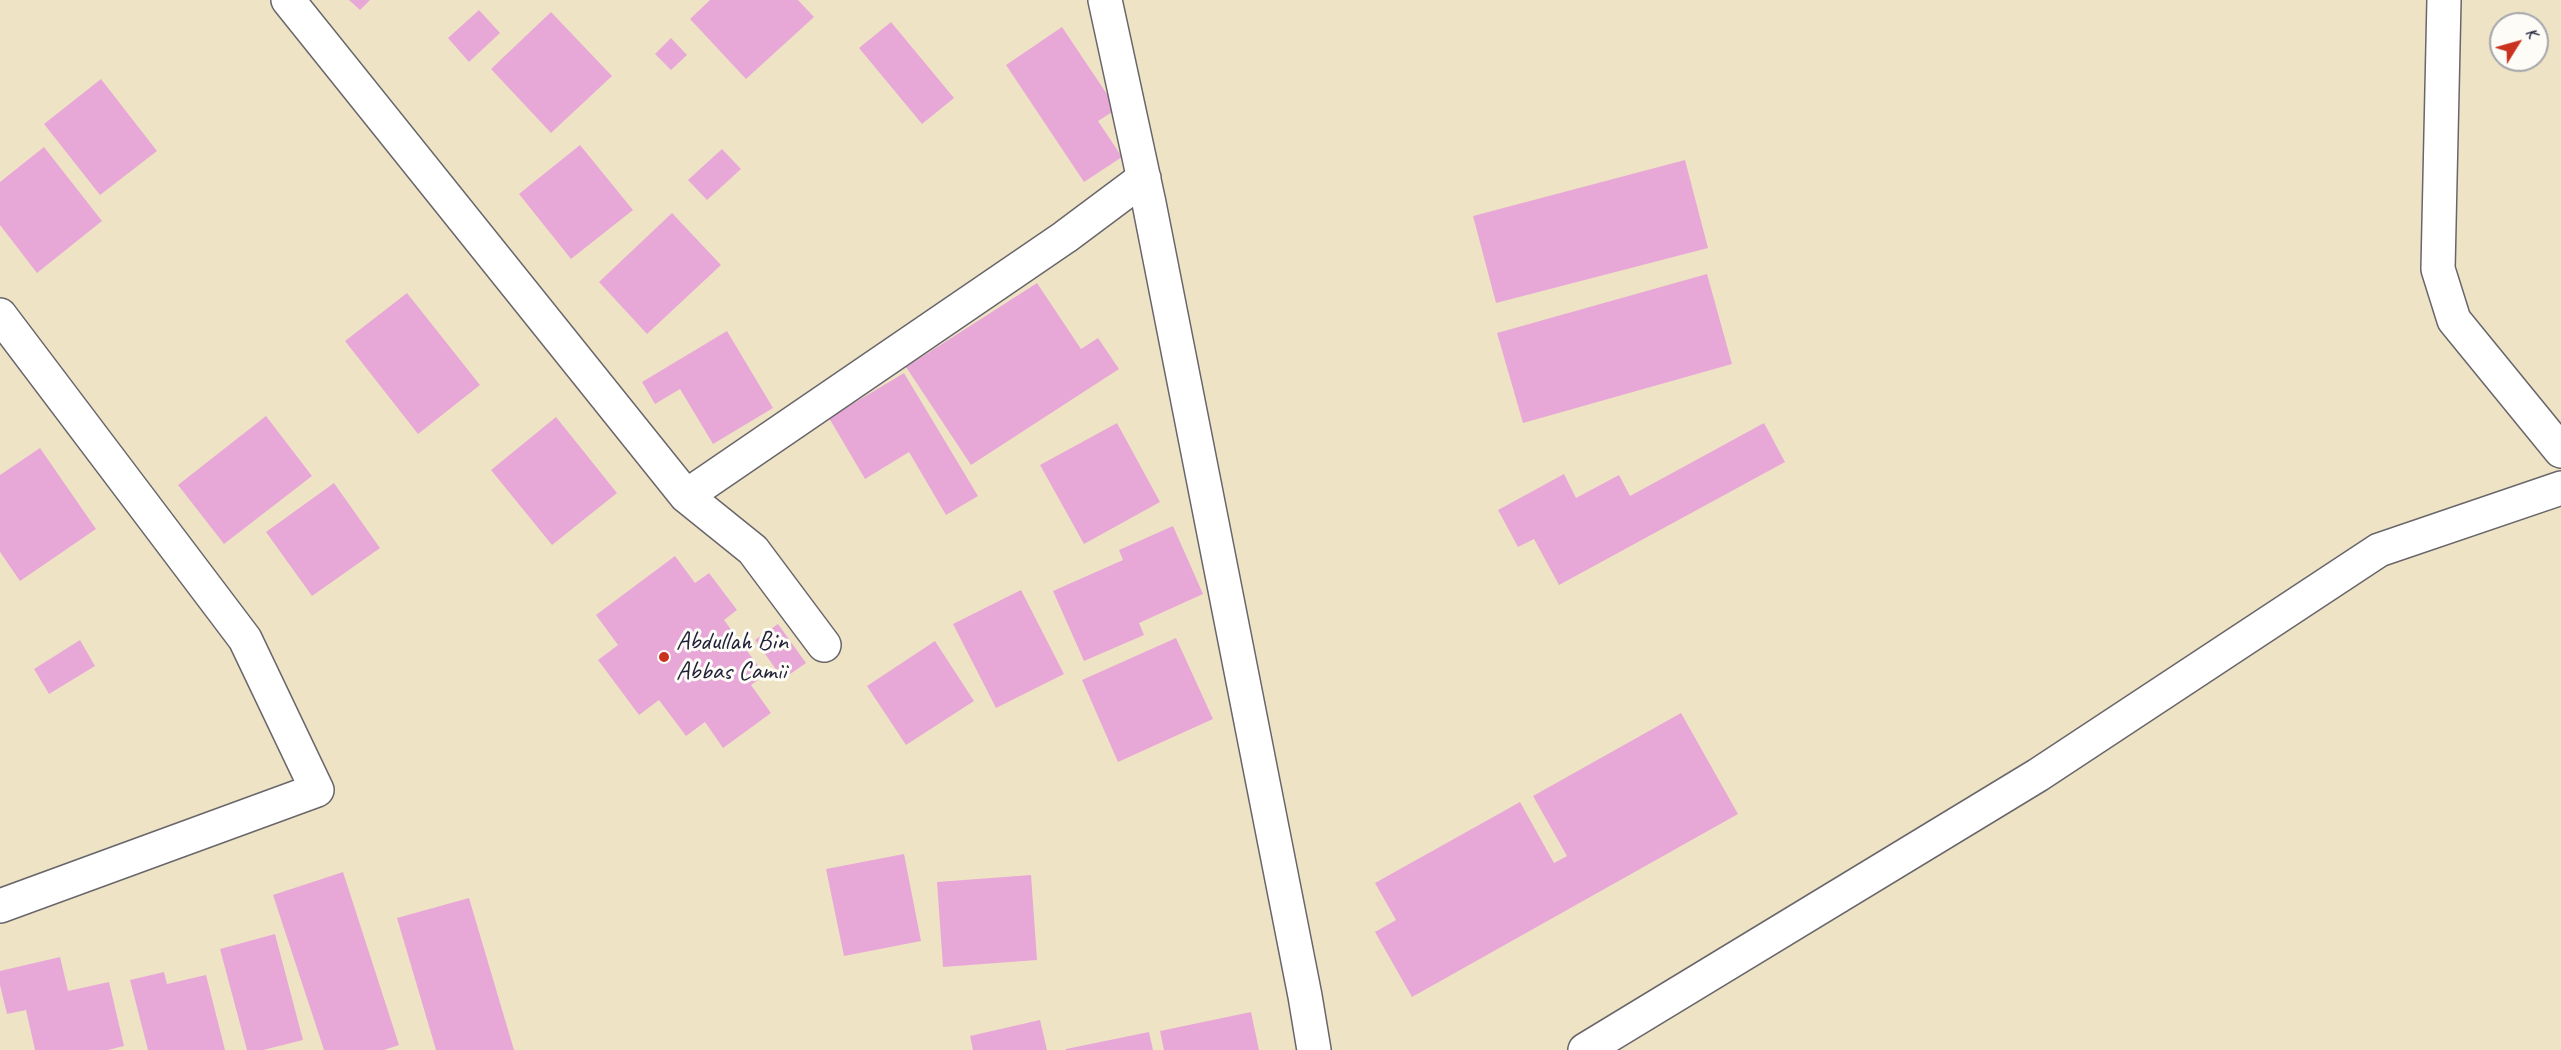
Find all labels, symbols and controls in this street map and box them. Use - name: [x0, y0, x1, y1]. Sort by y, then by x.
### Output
- north arrow: [2489, 12, 2549, 72]
- text: K: [2521, 23, 2542, 42]
- place label: Abdullah Bin Abbas Camii: [676, 626, 788, 688]
- marker: Abdullah Bin Abbas Camii: [657, 650, 671, 664]

